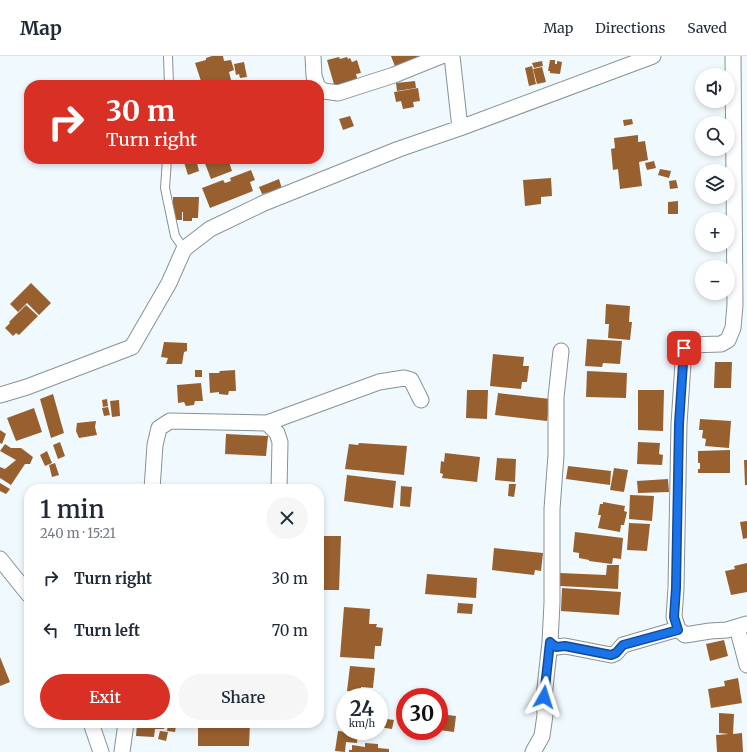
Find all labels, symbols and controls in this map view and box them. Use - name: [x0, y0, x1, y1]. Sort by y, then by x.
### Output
- text: Map: [20, 16, 62, 40]
- text: Map: [543, 19, 573, 37]
- text: Directions: [595, 19, 665, 37]
- text: Saved: [687, 19, 727, 37]
- map controls: [695, 68, 735, 300]
- button: sound: [695, 68, 735, 108]
- text: 30 m: [106, 93, 175, 129]
- icon: right: [40, 96, 92, 148]
- button: search: [695, 116, 735, 156]
- text: Turn right: [106, 128, 197, 151]
- button: layers: [695, 164, 735, 204]
- button: +: [695, 212, 735, 252]
- button: −: [695, 260, 735, 300]
- pin: [667, 331, 701, 365]
- icon: arrive: [673, 337, 695, 359]
- text: 1 min: [40, 494, 105, 525]
- button: close: [266, 497, 308, 539]
- text: 240 m · 15:21: [40, 525, 116, 542]
- icon: right: [40, 567, 62, 589]
- text: Turn right: [74, 569, 152, 588]
- text: 30 m: [271, 569, 308, 588]
- icon: left: [40, 619, 62, 641]
- text: Turn left: [74, 621, 140, 640]
- text: 70 m: [272, 621, 308, 640]
- button: Exit: [40, 674, 170, 720]
- button: Share: [178, 674, 308, 720]
- position arrow: [523, 676, 565, 718]
- speed limit sign: 30: [396, 688, 448, 740]
- text: 24: [350, 696, 374, 721]
- text: km/h: [349, 717, 375, 730]

